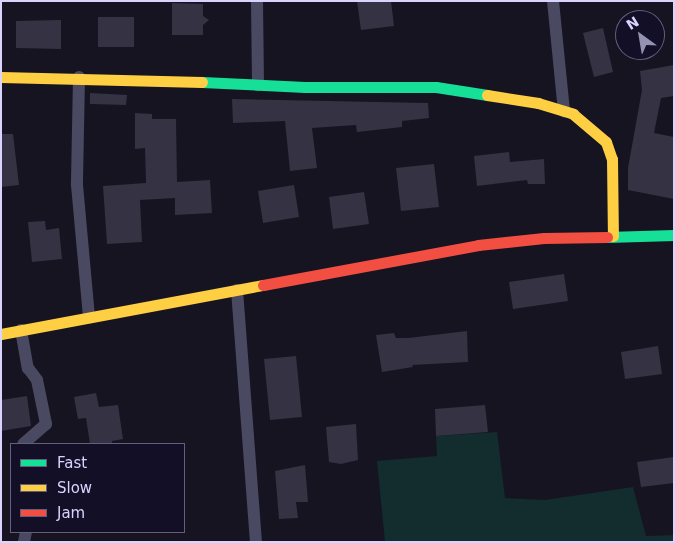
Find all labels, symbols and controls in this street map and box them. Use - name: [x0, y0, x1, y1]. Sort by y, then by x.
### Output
- north arrow: [615, 10, 665, 60]
- text: N: [623, 13, 642, 33]
- legend: [10, 443, 185, 533]
- text: Fast: [57, 454, 87, 472]
- text: Slow: [57, 479, 92, 497]
- text: Jam: [57, 504, 85, 522]

